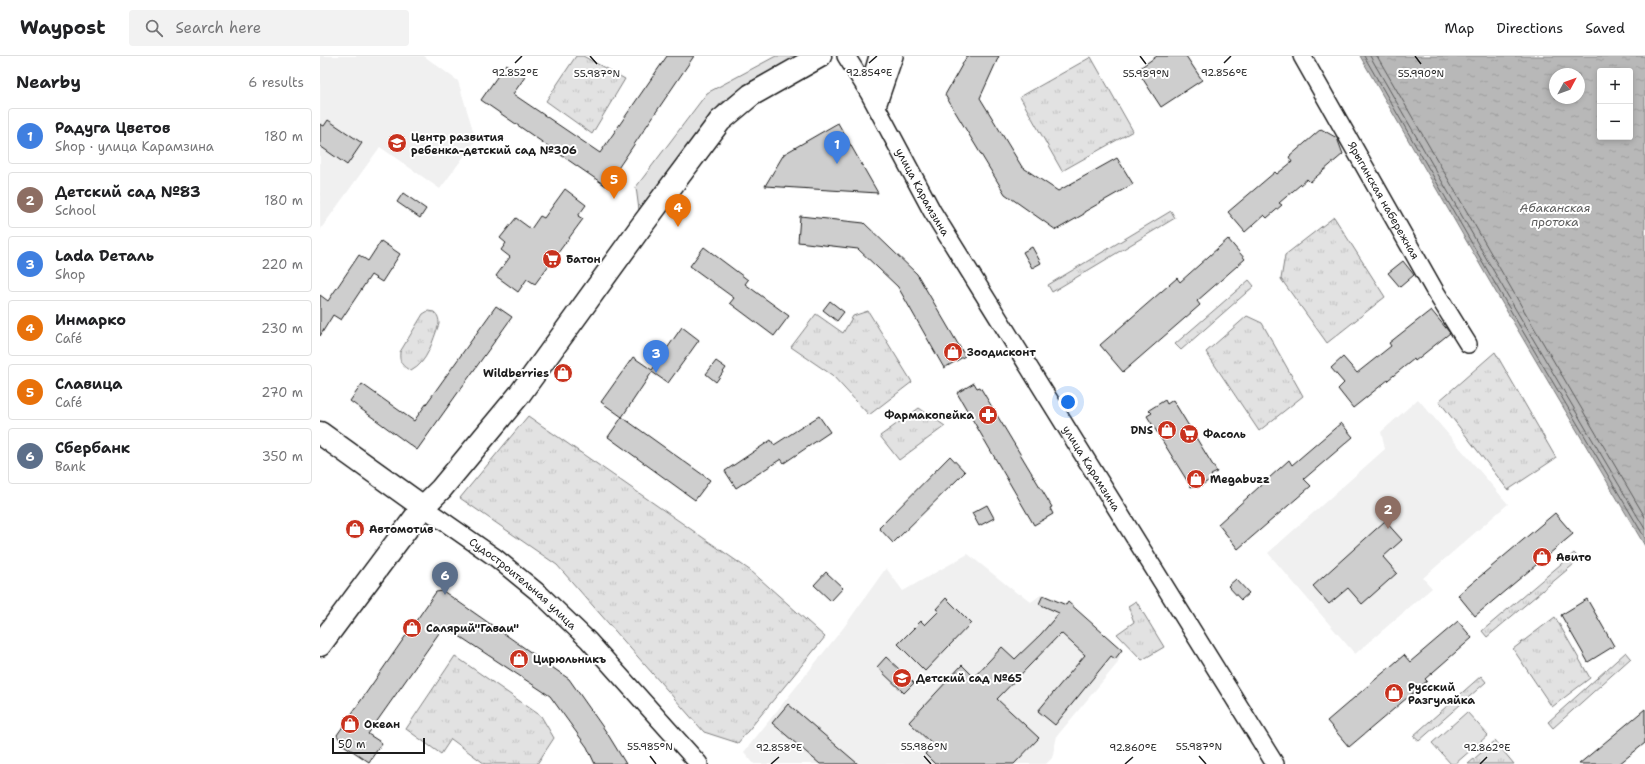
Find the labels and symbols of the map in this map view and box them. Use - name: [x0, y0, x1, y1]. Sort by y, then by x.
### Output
- text: 92.852°E: [492, 66, 538, 79]
- text: 92.854°E: [846, 66, 892, 79]
- text: 92.856°E: [1201, 66, 1247, 79]
- text: 55.987°N: [574, 67, 620, 80]
- text: 55.989°N: [1123, 67, 1169, 80]
- text: 55.990°N: [1398, 67, 1444, 80]
- north arrow: [1549, 68, 1585, 104]
- place label: Центр развития ребенка-детский сад №306: [411, 130, 577, 158]
- pin: 1: [824, 131, 850, 164]
- school or university icon: Центр развития ребенка-детский сад №306: [386, 132, 408, 154]
- street label: Ярыгинская набережная: [1344, 139, 1423, 262]
- street label: улица Карамзина: [892, 146, 953, 239]
- pin: 5: [601, 166, 627, 199]
- pin: 4: [665, 194, 691, 227]
- water label: Абаканская протока: [1520, 200, 1591, 230]
- supermarket icon: Батон: [541, 248, 563, 270]
- place label: Батон: [566, 252, 601, 267]
- pin: 3: [643, 340, 669, 373]
- shop icon: Зоодисконт: [942, 341, 964, 363]
- place label: Зоодисконт: [967, 345, 1036, 360]
- shop icon: Wildberries: [552, 362, 574, 384]
- place label: Wildberries: [483, 366, 549, 381]
- your location: [1058, 392, 1078, 412]
- pharmacy icon: Фармакопейка: [977, 404, 999, 426]
- place label: Фармакопейка: [884, 408, 974, 423]
- shop icon: DNS: [1156, 419, 1178, 441]
- street label: улица Карамзина: [1059, 423, 1123, 514]
- place label: DNS: [1130, 423, 1153, 438]
- supermarket icon: Фасоль: [1178, 423, 1200, 445]
- place label: Фасоль: [1203, 427, 1246, 442]
- shop icon: Megabuzz: [1185, 468, 1207, 490]
- place label: Megabuzz: [1210, 472, 1270, 487]
- pin: 2: [1375, 496, 1401, 529]
- shop icon: Автомотив: [344, 518, 366, 540]
- place label: Автомотив: [369, 522, 433, 537]
- street label: Судостроительная улица: [466, 535, 580, 633]
- shop icon: Авито: [1531, 546, 1553, 568]
- place label: Авито: [1556, 550, 1591, 565]
- pin: 6: [432, 562, 458, 595]
- shop icon: Салярий"Гаваи": [401, 617, 423, 639]
- place label: Салярий"Гаваи": [426, 621, 519, 636]
- shop icon: Цирюльникъ: [508, 648, 530, 670]
- place label: Цирюльникъ: [533, 652, 606, 667]
- school or university icon: Детский сад №65: [891, 667, 913, 689]
- place label: Детский сад №65: [916, 671, 1022, 686]
- place label: Русский Разгуляйка: [1408, 680, 1476, 708]
- shop icon: Русский Разгуляйка: [1383, 682, 1405, 704]
- shop icon: Океан: [339, 713, 361, 735]
- place label: Океан: [364, 717, 400, 732]
- scale bar: [332, 736, 425, 755]
- text: 55.985°N: [627, 740, 673, 753]
- text: 55.986°N: [901, 740, 947, 753]
- text: 55.987°N: [1176, 740, 1222, 753]
- text: 92.858°E: [756, 741, 802, 754]
- text: 92.860°E: [1109, 741, 1157, 754]
- text: 92.862°E: [1463, 741, 1511, 754]

